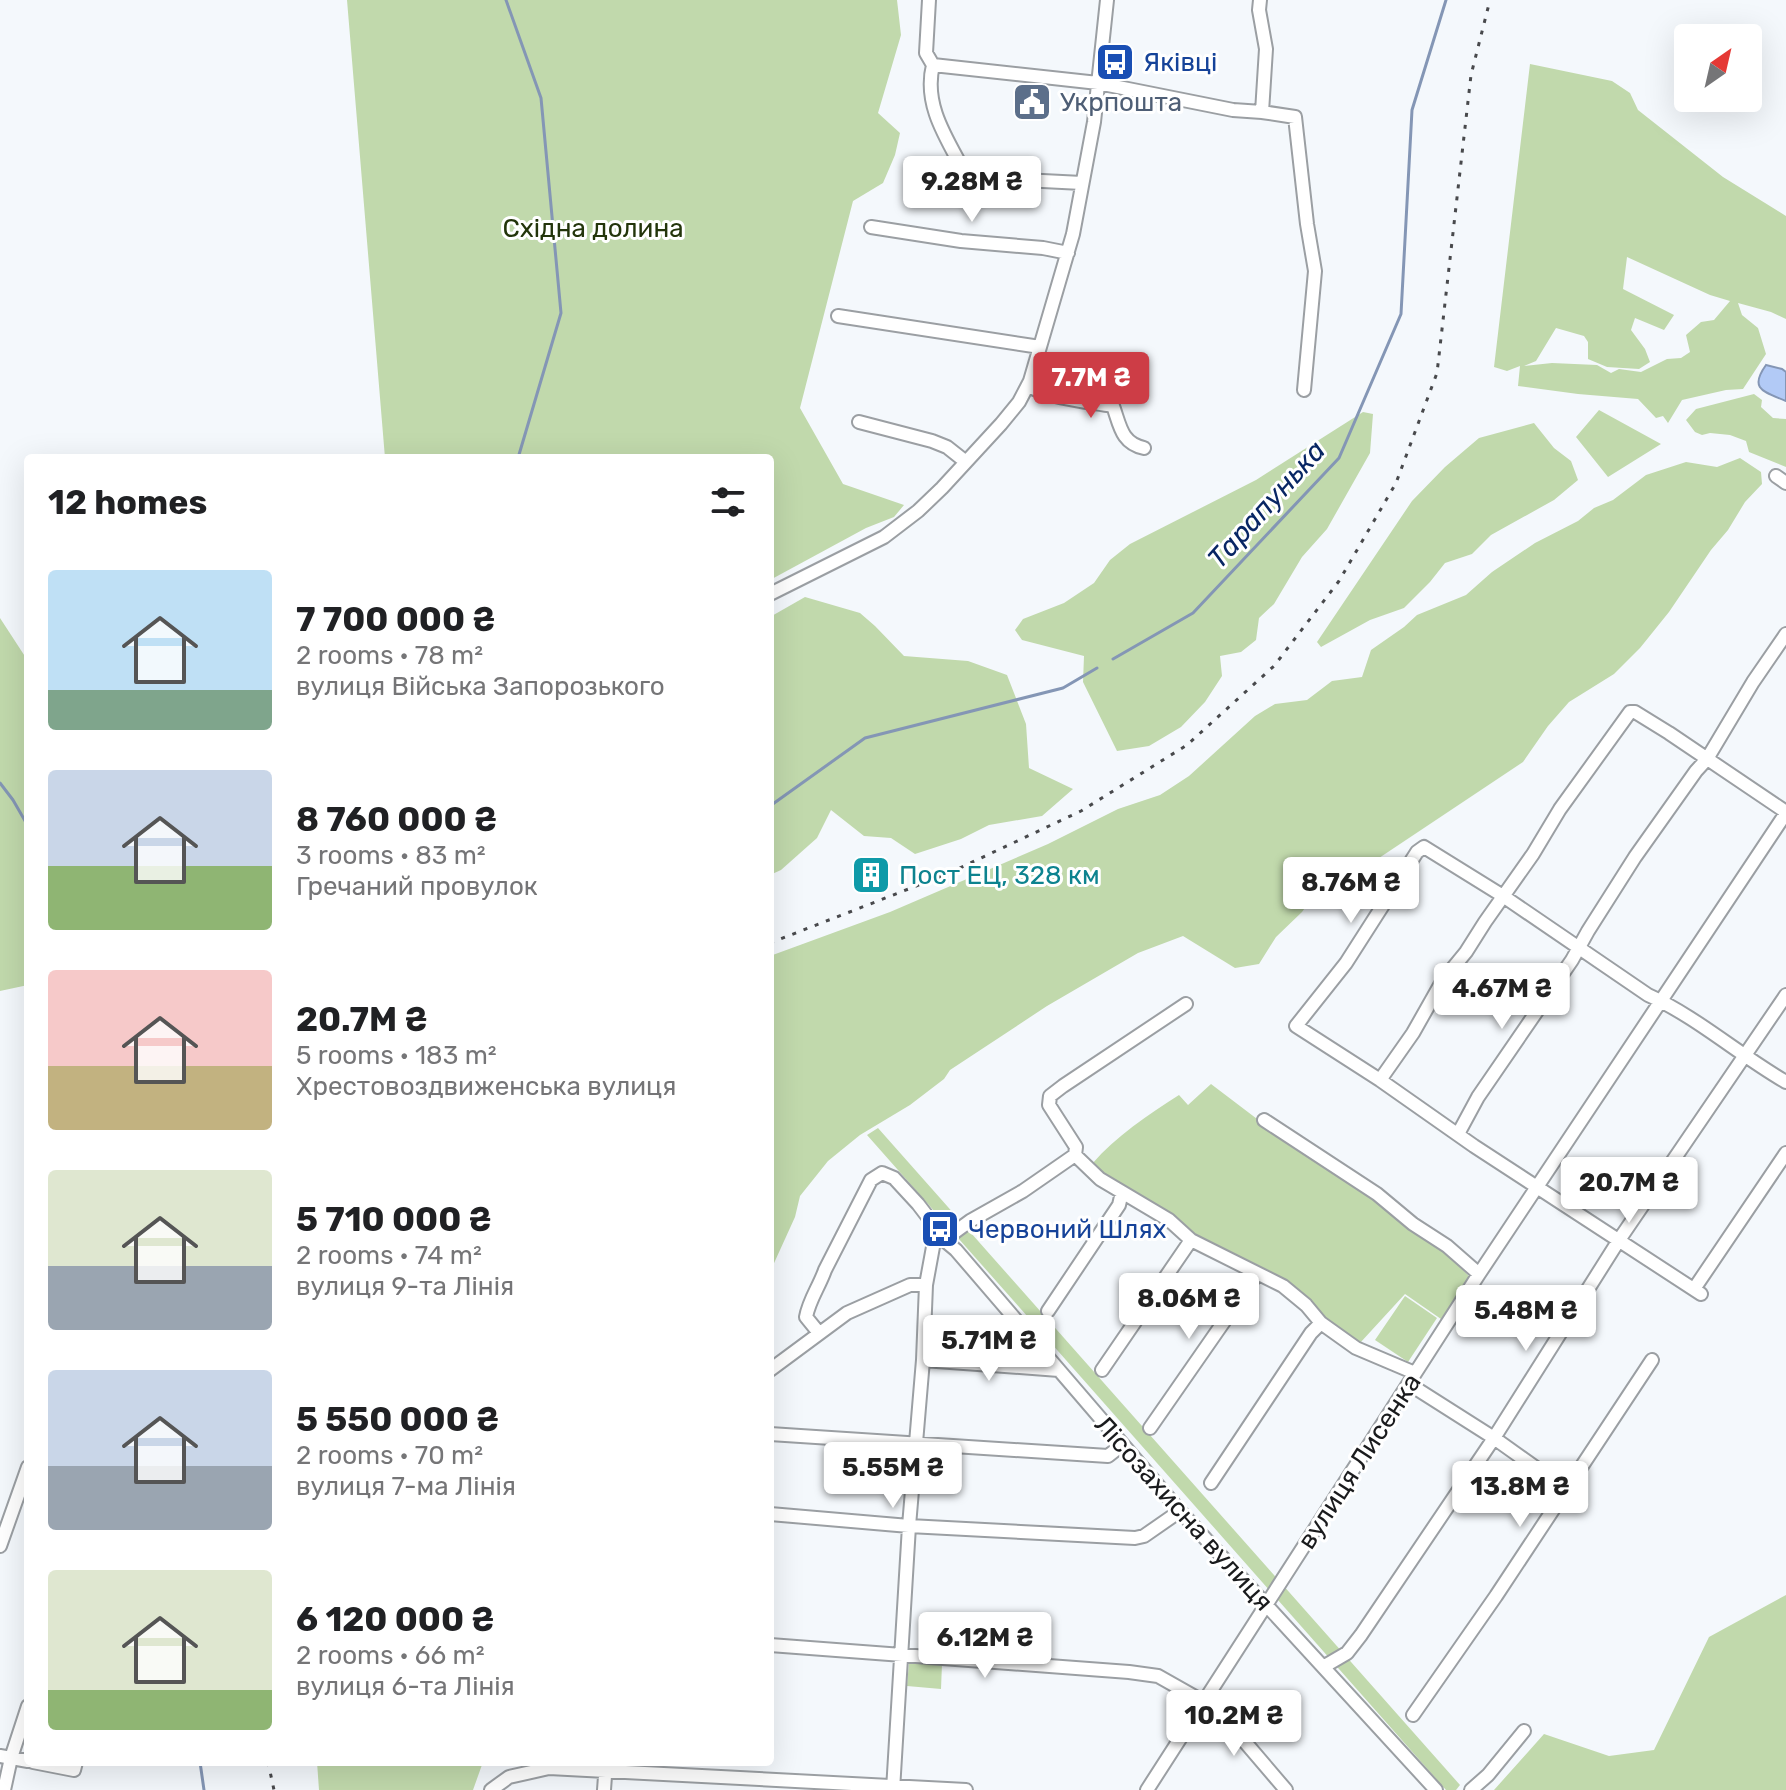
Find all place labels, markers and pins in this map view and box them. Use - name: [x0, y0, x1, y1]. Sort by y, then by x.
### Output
- bus stop icon: Яківці: [1094, 41, 1136, 83]
- place label: Яківці: [1143, 47, 1217, 78]
- public building icon: Укрпошта: [1011, 81, 1053, 123]
- place label: Укрпошта: [1060, 87, 1182, 118]
- pin: 9.28M ₴: [898, 156, 1046, 224]
- pin: 7.7M ₴: [1026, 352, 1156, 420]
- building icon: Пост ЕЦ, 328 км: [850, 854, 892, 896]
- pin: 8.76M ₴: [1277, 857, 1425, 925]
- place label: Пост ЕЦ, 328 км: [899, 860, 1100, 891]
- pin: 4.67M ₴: [1428, 963, 1576, 1031]
- pin: 20.7M ₴: [1555, 1157, 1703, 1225]
- bus stop icon: Червоний Шлях: [919, 1208, 961, 1250]
- place label: Червоний Шлях: [968, 1214, 1167, 1245]
- pin: 8.06M ₴: [1115, 1273, 1263, 1341]
- pin: 5.48M ₴: [1452, 1285, 1600, 1353]
- pin: 5.71M ₴: [915, 1315, 1063, 1383]
- pin: 5.55M ₴: [819, 1442, 967, 1510]
- pin: 13.8M ₴: [1446, 1461, 1594, 1529]
- pin: 6.12M ₴: [911, 1612, 1059, 1680]
- pin: 10.2M ₴: [1160, 1690, 1308, 1758]

